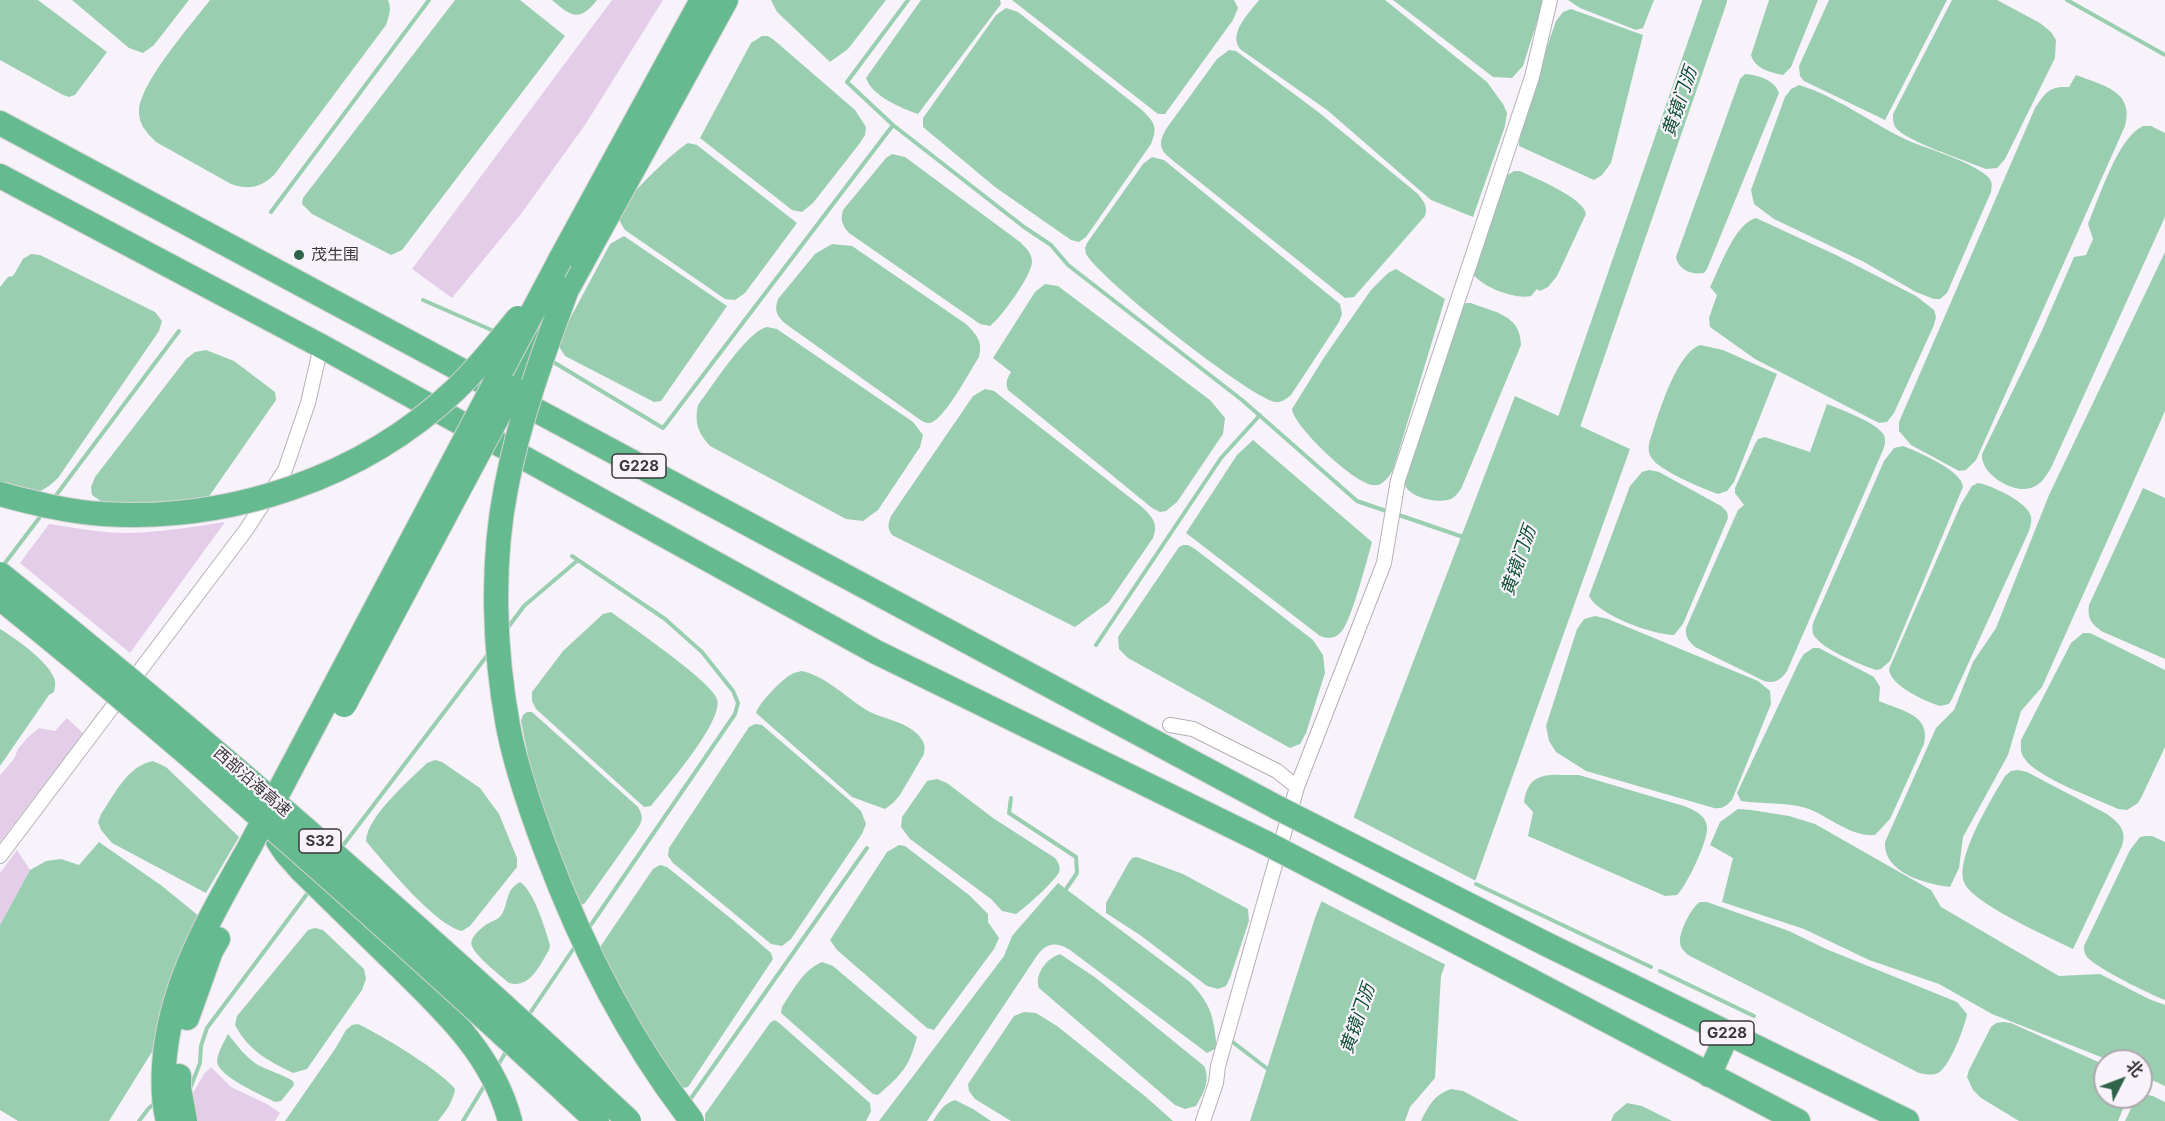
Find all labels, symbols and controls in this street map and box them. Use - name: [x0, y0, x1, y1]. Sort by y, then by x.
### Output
- water label: 黄镜门沥: [1658, 64, 1702, 140]
- place label: 茂生围: [311, 245, 359, 265]
- marker: 茂生围: [292, 248, 306, 262]
- road number: G228: [612, 454, 666, 478]
- water label: 黄镜门沥: [1497, 523, 1541, 599]
- street label: 西部沿海高速: [209, 743, 295, 821]
- road number: S32: [299, 829, 341, 853]
- water label: 黄镜门沥: [1336, 981, 1380, 1057]
- road number: G228: [1700, 1021, 1754, 1045]
- north arrow: [2093, 1049, 2153, 1109]
- text: 北: [2122, 1056, 2148, 1081]

